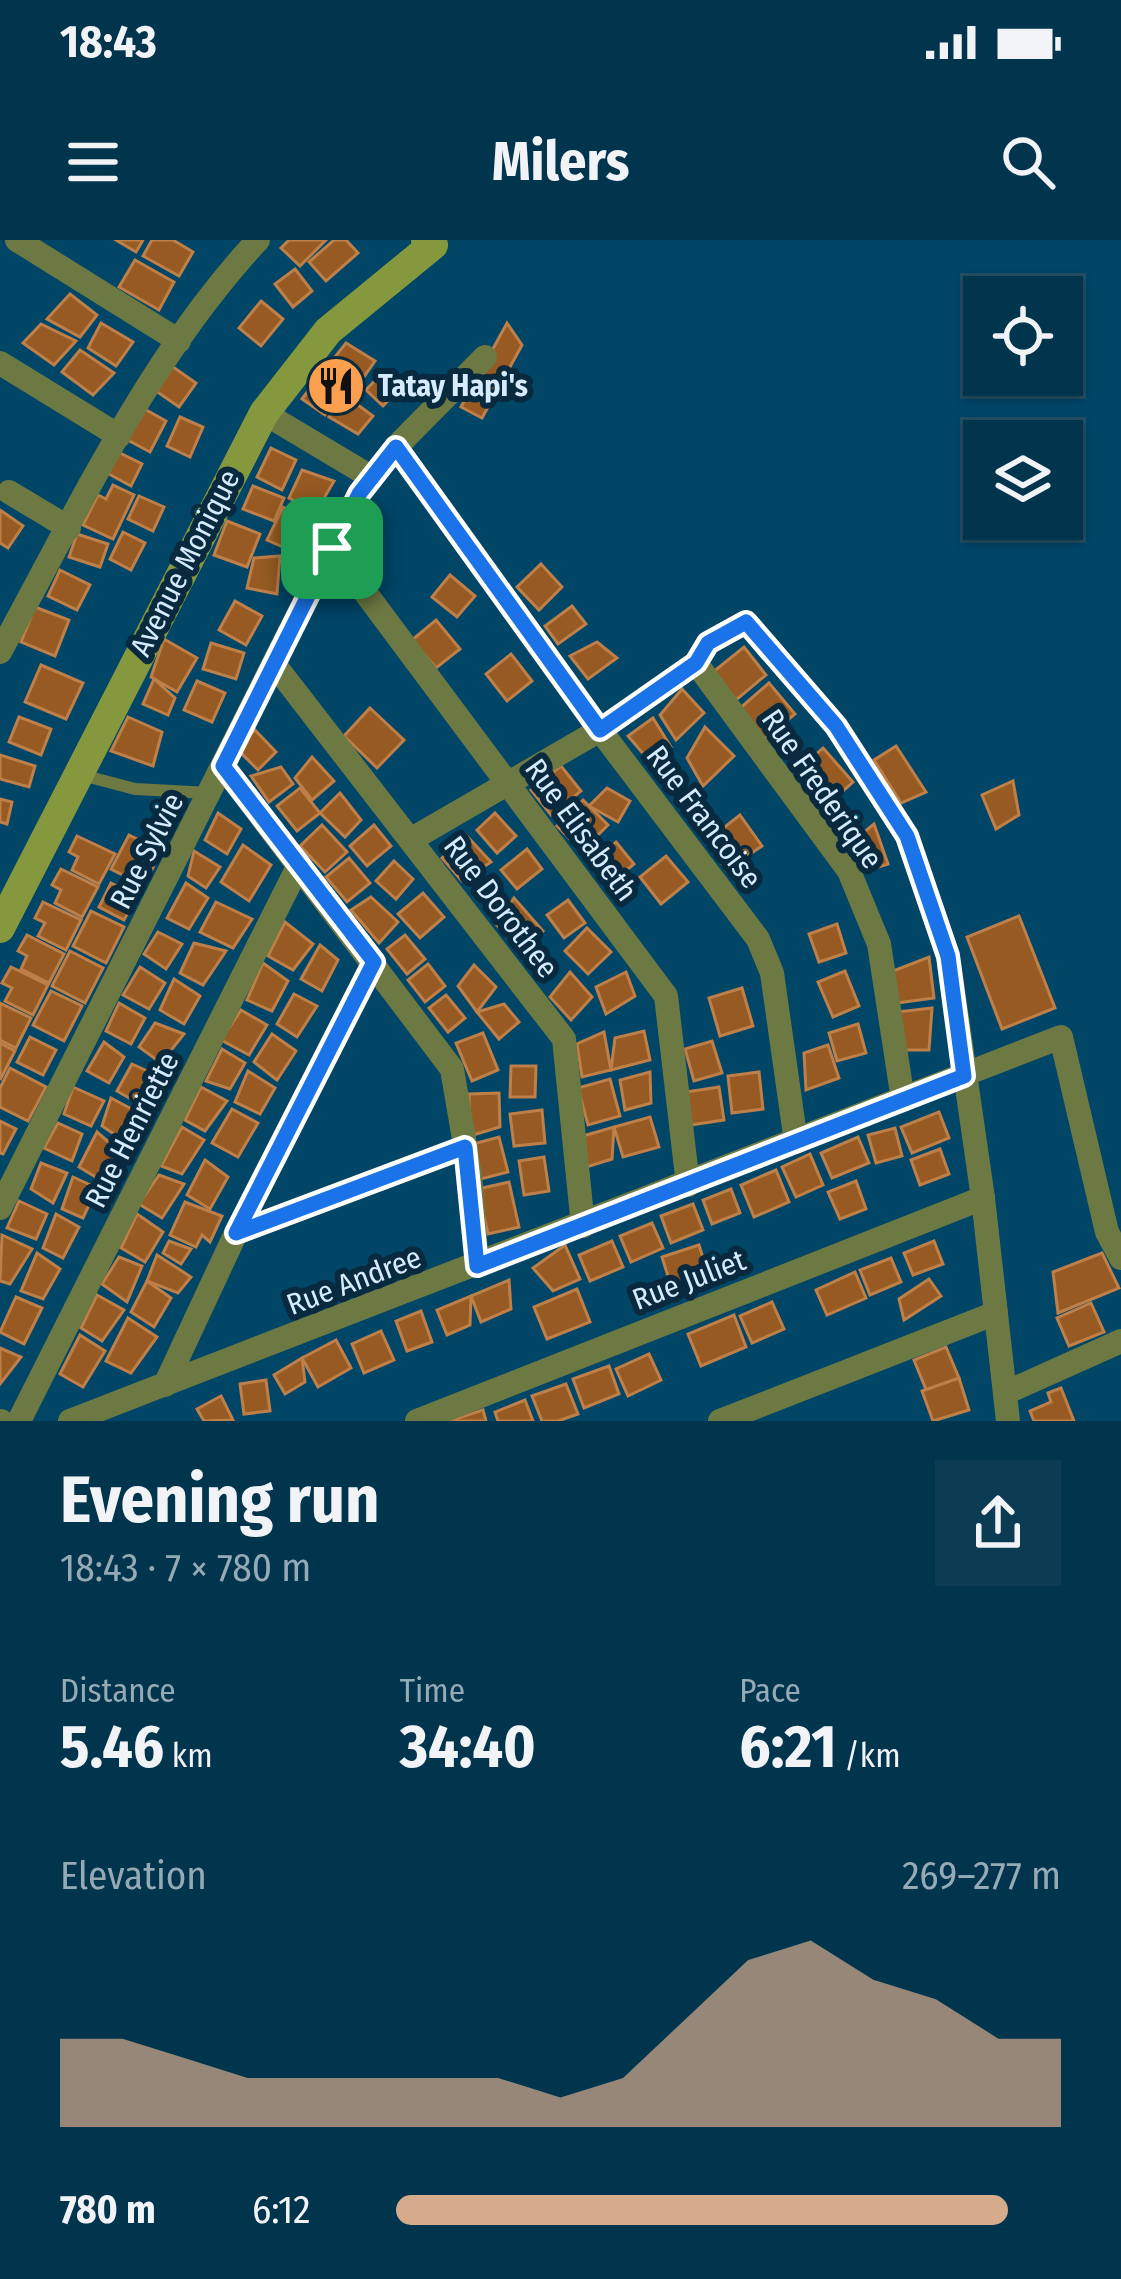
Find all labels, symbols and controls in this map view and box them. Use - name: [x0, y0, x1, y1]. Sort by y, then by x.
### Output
- text: 18:43: [60, 15, 157, 69]
- icon: menu: [60, 129, 126, 195]
- icon: search: [995, 129, 1061, 195]
- text: Milers: [492, 130, 629, 194]
- map controls: [963, 276, 1083, 540]
- button: locate: [963, 276, 1083, 396]
- restaurant icon: Tatay Hapi's: [305, 355, 367, 417]
- place label: Tatay Hapi's: [378, 368, 528, 404]
- button: layers: [963, 420, 1083, 540]
- street label: Avenue Monique: [123, 464, 247, 662]
- pin: [281, 497, 383, 599]
- icon: arrive: [299, 515, 365, 581]
- street label: Rue Frederique: [754, 703, 890, 875]
- street label: Rue Francoise: [639, 739, 769, 895]
- street label: Rue Elisabeth: [517, 752, 645, 908]
- street label: Rue Sylvie: [103, 787, 191, 915]
- street label: Rue Dorothee: [436, 829, 566, 985]
- street label: Rue Henriette: [77, 1046, 187, 1214]
- street label: Rue Andree: [282, 1239, 426, 1323]
- street label: Rue Juliet: [628, 1242, 751, 1318]
- text: Evening run: [60, 1460, 380, 1539]
- button: share: [935, 1460, 1061, 1586]
- text: 18:43 · 7 × 780 m: [60, 1545, 311, 1591]
- text: Distance: [60, 1671, 176, 1711]
- text: Time: [400, 1671, 465, 1711]
- text: Pace: [739, 1671, 801, 1711]
- text: 5.46: [60, 1711, 164, 1783]
- text: 34:40: [400, 1711, 536, 1783]
- text: 6:21: [739, 1711, 837, 1783]
- text: km: [164, 1736, 213, 1776]
- text: /km: [837, 1736, 901, 1776]
- text: Elevation: [60, 1853, 207, 1899]
- text: 269–277 m: [902, 1853, 1061, 1899]
- text: 780 m: [60, 2187, 156, 2233]
- text: 6:12: [252, 2187, 310, 2233]

